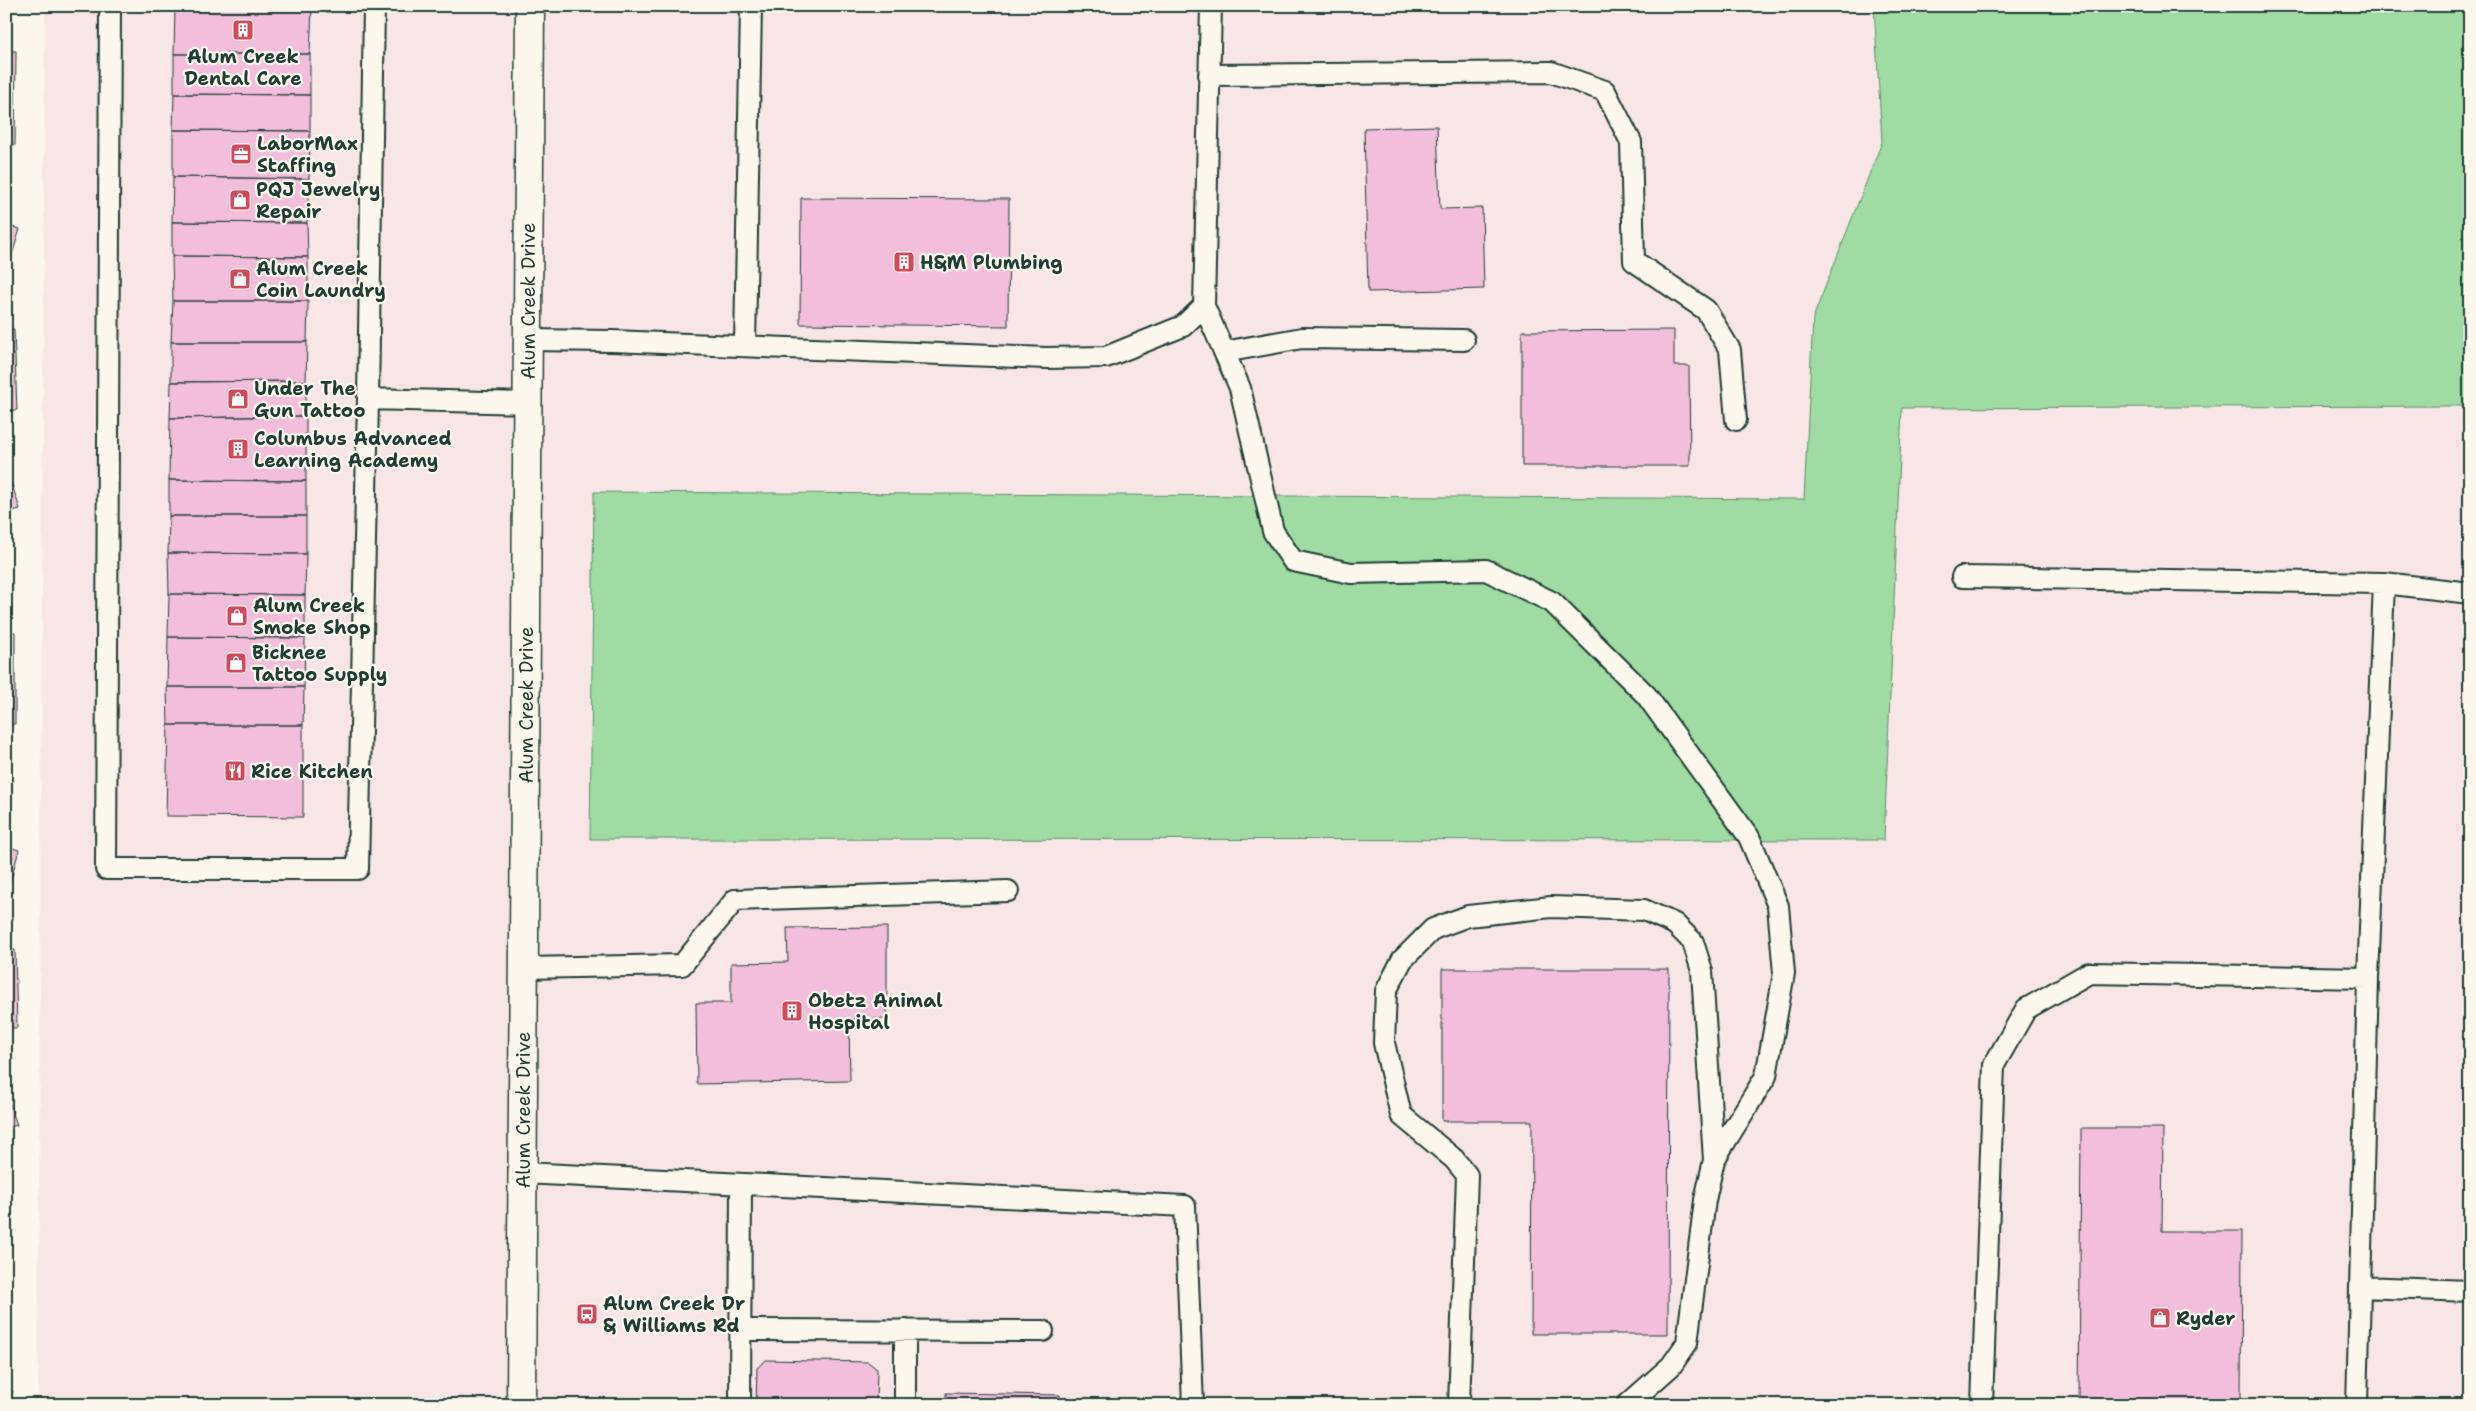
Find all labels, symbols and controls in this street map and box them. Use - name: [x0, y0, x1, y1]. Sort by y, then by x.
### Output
- building icon: Alum Creek Dental Care: [231, 18, 255, 42]
- place label: Alum Creek Dental Care: [184, 44, 302, 91]
- place label: LaborMax Staffing: [257, 131, 358, 178]
- office icon: LaborMax Staffing: [229, 142, 253, 166]
- place label: PQJ Jewelry Repair: [256, 177, 380, 224]
- shop icon: PQJ Jewelry Repair: [228, 188, 252, 212]
- street label: Alum Creek Drive: [516, 223, 541, 379]
- building icon: H&M Plumbing: [892, 250, 916, 274]
- place label: H&M Plumbing: [920, 250, 1063, 275]
- place label: Alum Creek Coin Laundry: [256, 256, 386, 303]
- shop icon: Alum Creek Coin Laundry: [228, 267, 252, 291]
- place label: Under The Gun Tattoo: [254, 376, 366, 423]
- shop icon: Under The Gun Tattoo: [226, 387, 250, 411]
- place label: Columbus Advanced Learning Academy: [254, 426, 452, 473]
- building icon: Columbus Advanced Learning Academy: [226, 437, 250, 461]
- place label: Alum Creek Smoke Shop: [253, 593, 371, 640]
- shop icon: Alum Creek Smoke Shop: [225, 604, 249, 628]
- street label: Alum Creek Drive: [514, 627, 539, 783]
- place label: Bicknee Tattoo Supply: [252, 640, 387, 687]
- shop icon: Bicknee Tattoo Supply: [224, 651, 248, 675]
- restaurant icon: Rice Kitchen: [223, 759, 247, 783]
- place label: Rice Kitchen: [251, 759, 373, 784]
- place label: Obetz Animal Hospital: [808, 988, 943, 1035]
- building icon: Obetz Animal Hospital: [780, 999, 804, 1023]
- street label: Alum Creek Drive: [511, 1032, 536, 1188]
- place label: Alum Creek Dr & Williams Rd: [603, 1291, 745, 1338]
- bus stop icon: Alum Creek Dr & Williams Rd: [575, 1302, 599, 1326]
- shop icon: Ryder: [2148, 1306, 2172, 1330]
- place label: Ryder: [2176, 1306, 2235, 1331]

